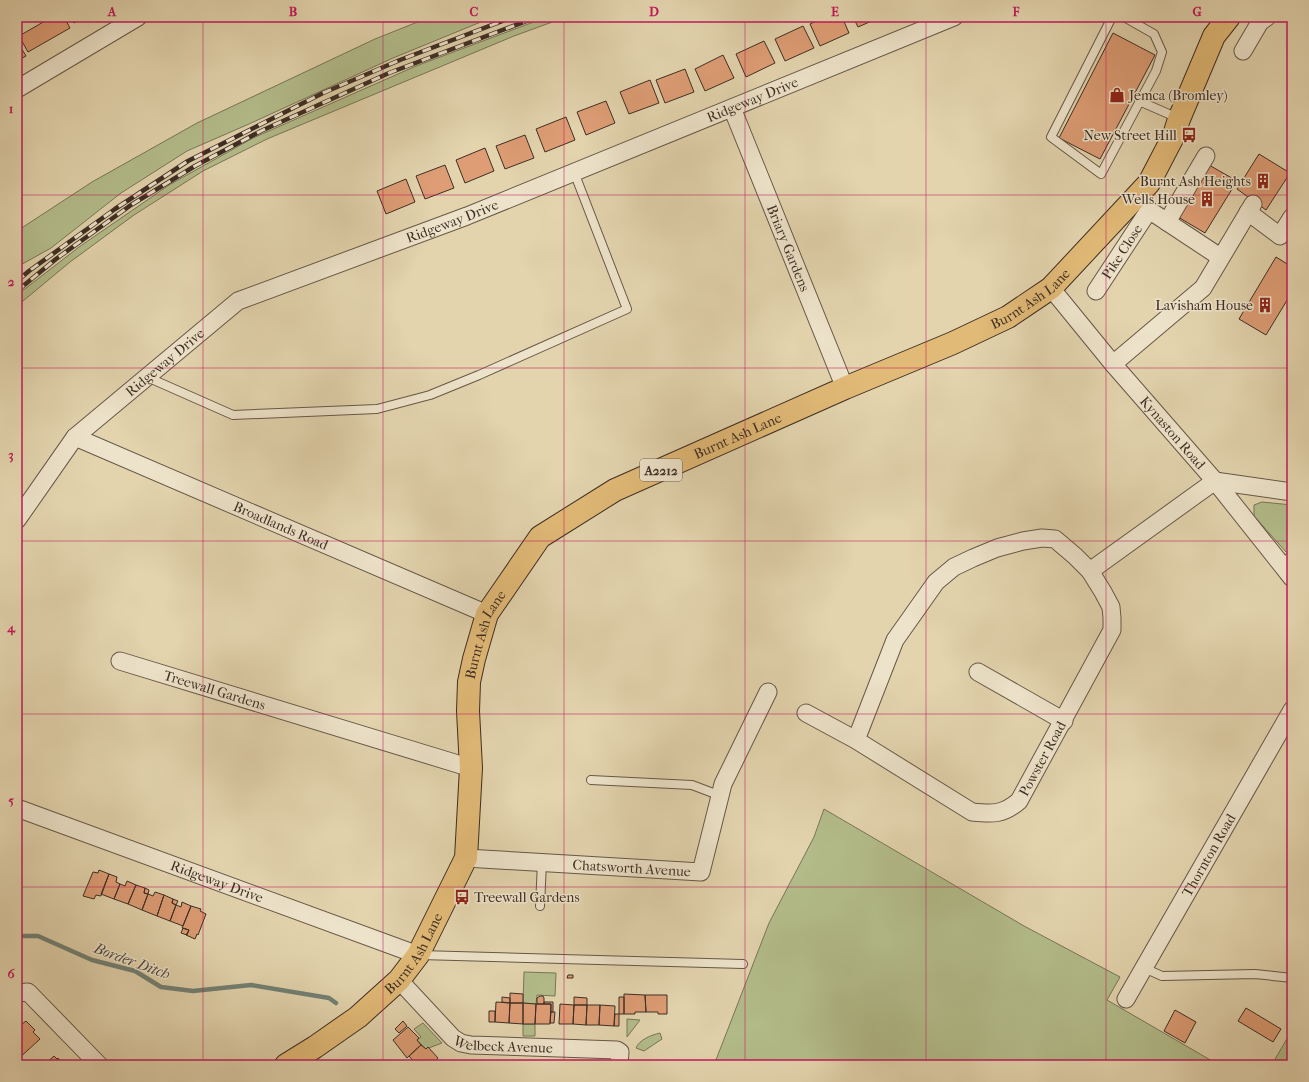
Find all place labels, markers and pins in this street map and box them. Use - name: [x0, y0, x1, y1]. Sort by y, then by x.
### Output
- shop icon: Jemca (Bromley): [1108, 86, 1126, 104]
- place label: Jemca (Bromley): [1128, 87, 1228, 104]
- bus stop icon: New Street Hill: [1180, 126, 1198, 144]
- place label: New Street Hill: [1083, 127, 1177, 144]
- building icon: Burnt Ash Heights: [1254, 172, 1272, 190]
- place label: Burnt Ash Heights: [1140, 173, 1251, 190]
- building icon: Wells House: [1198, 190, 1216, 208]
- place label: Wells House: [1121, 191, 1195, 208]
- building icon: Lavisham House: [1256, 296, 1274, 314]
- place label: Lavisham House: [1155, 297, 1253, 314]
- bus stop icon: Treewall Gardens: [453, 888, 471, 906]
- place label: Treewall Gardens: [474, 889, 580, 906]

